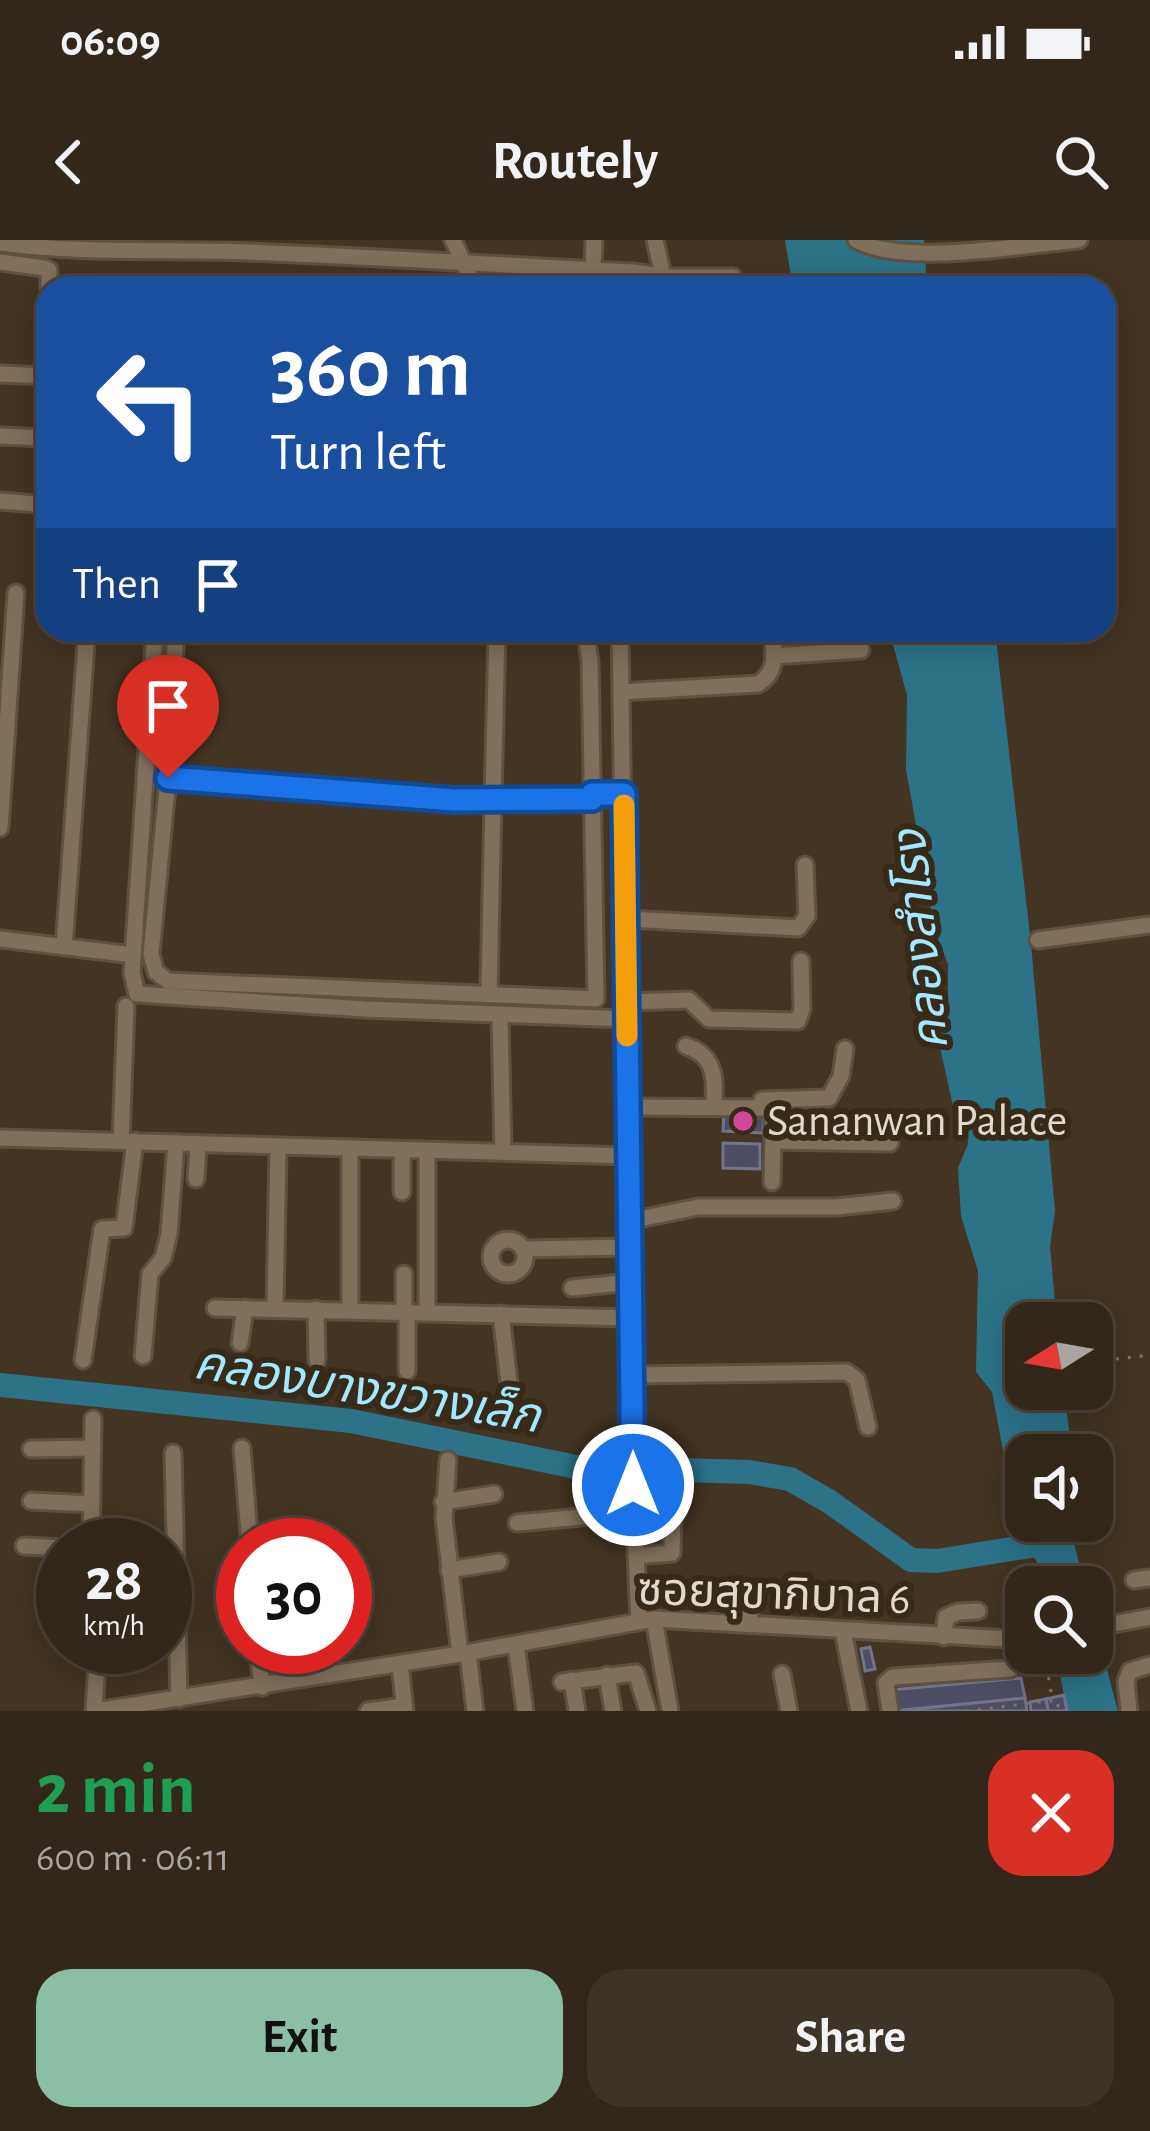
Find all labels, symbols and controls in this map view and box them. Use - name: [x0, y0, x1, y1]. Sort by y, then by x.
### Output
- text: 06:09: [60, 19, 161, 64]
- icon: back: [36, 129, 102, 195]
- icon: search: [1048, 129, 1114, 195]
- text: Routely: [492, 135, 658, 189]
- icon: left: [72, 324, 228, 480]
- text: 360 m: [270, 328, 471, 412]
- text: Turn left: [270, 426, 446, 480]
- icon: arrive: [185, 552, 251, 618]
- text: Then: [72, 562, 161, 607]
- pin: [117, 655, 219, 778]
- icon: arrive: [135, 673, 201, 739]
- water label: คลองสำโรง: [884, 826, 957, 1052]
- place label: Sananwan Palace: [767, 1099, 1067, 1144]
- marker: Sananwan Palace: [730, 1108, 756, 1134]
- north arrow: [1005, 1302, 1113, 1410]
- map controls: [1005, 1302, 1113, 1674]
- water label: คลองบางขวางเล็ก: [191, 1337, 546, 1442]
- position arrow: [570, 1422, 696, 1548]
- button: sound: [1005, 1434, 1113, 1542]
- speed limit sign: 30: [216, 1518, 372, 1674]
- text: 28: [85, 1551, 143, 1611]
- button: search: [1005, 1566, 1113, 1674]
- street label: ซอยสุขาภิบาล 6: [637, 1568, 911, 1625]
- text: km/h: [83, 1611, 145, 1641]
- button: close: [988, 1750, 1114, 1876]
- text: 2 min: [36, 1754, 196, 1826]
- text: 600 m · 06:11: [36, 1839, 230, 1878]
- button: Exit: [36, 1969, 563, 2107]
- button: Share: [587, 1969, 1114, 2107]

